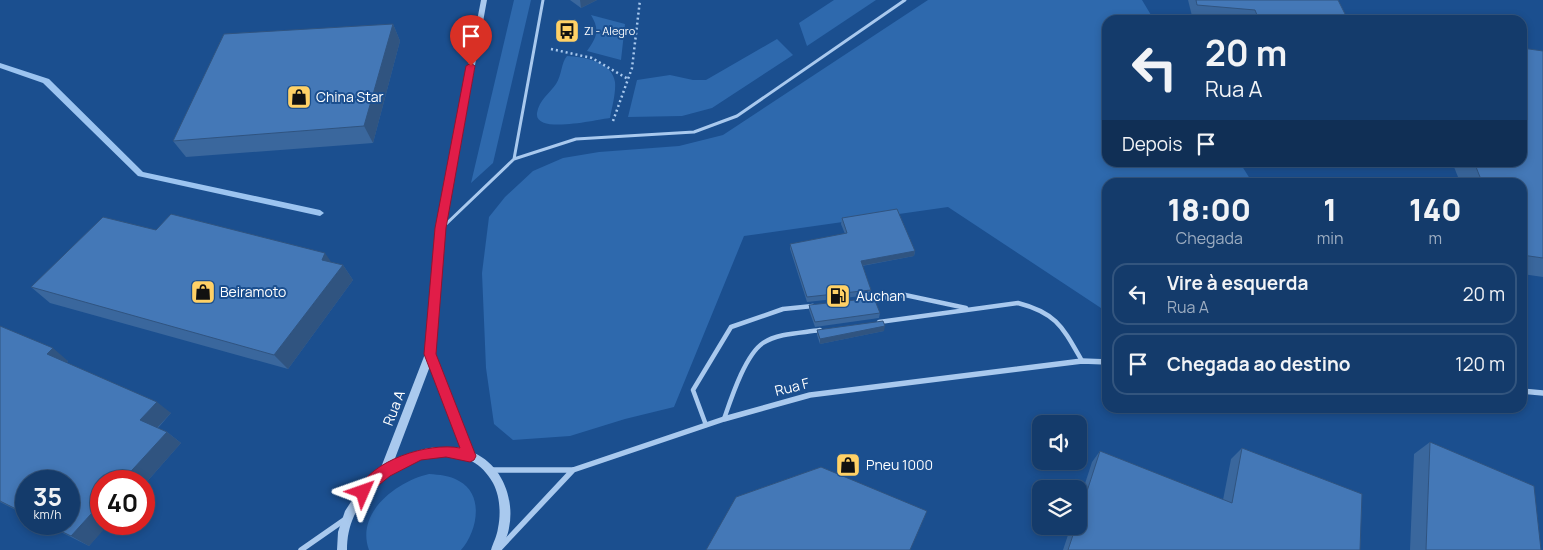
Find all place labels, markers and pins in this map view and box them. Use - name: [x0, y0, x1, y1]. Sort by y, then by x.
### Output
- pin: [450, 15, 492, 66]
- bus stop icon: ZI - Alegro: [554, 18, 580, 44]
- place label: ZI - Alegro: [584, 23, 636, 38]
- shop icon: China Star: [286, 84, 312, 110]
- place label: China Star: [316, 87, 384, 106]
- shop icon: Beiramoto: [190, 279, 216, 305]
- place label: Beiramoto: [220, 282, 286, 301]
- fuel station icon: Auchan: [825, 283, 851, 309]
- place label: Auchan: [856, 286, 905, 305]
- shop icon: Pneu 1000: [835, 452, 861, 478]
- place label: Pneu 1000: [866, 455, 933, 474]

